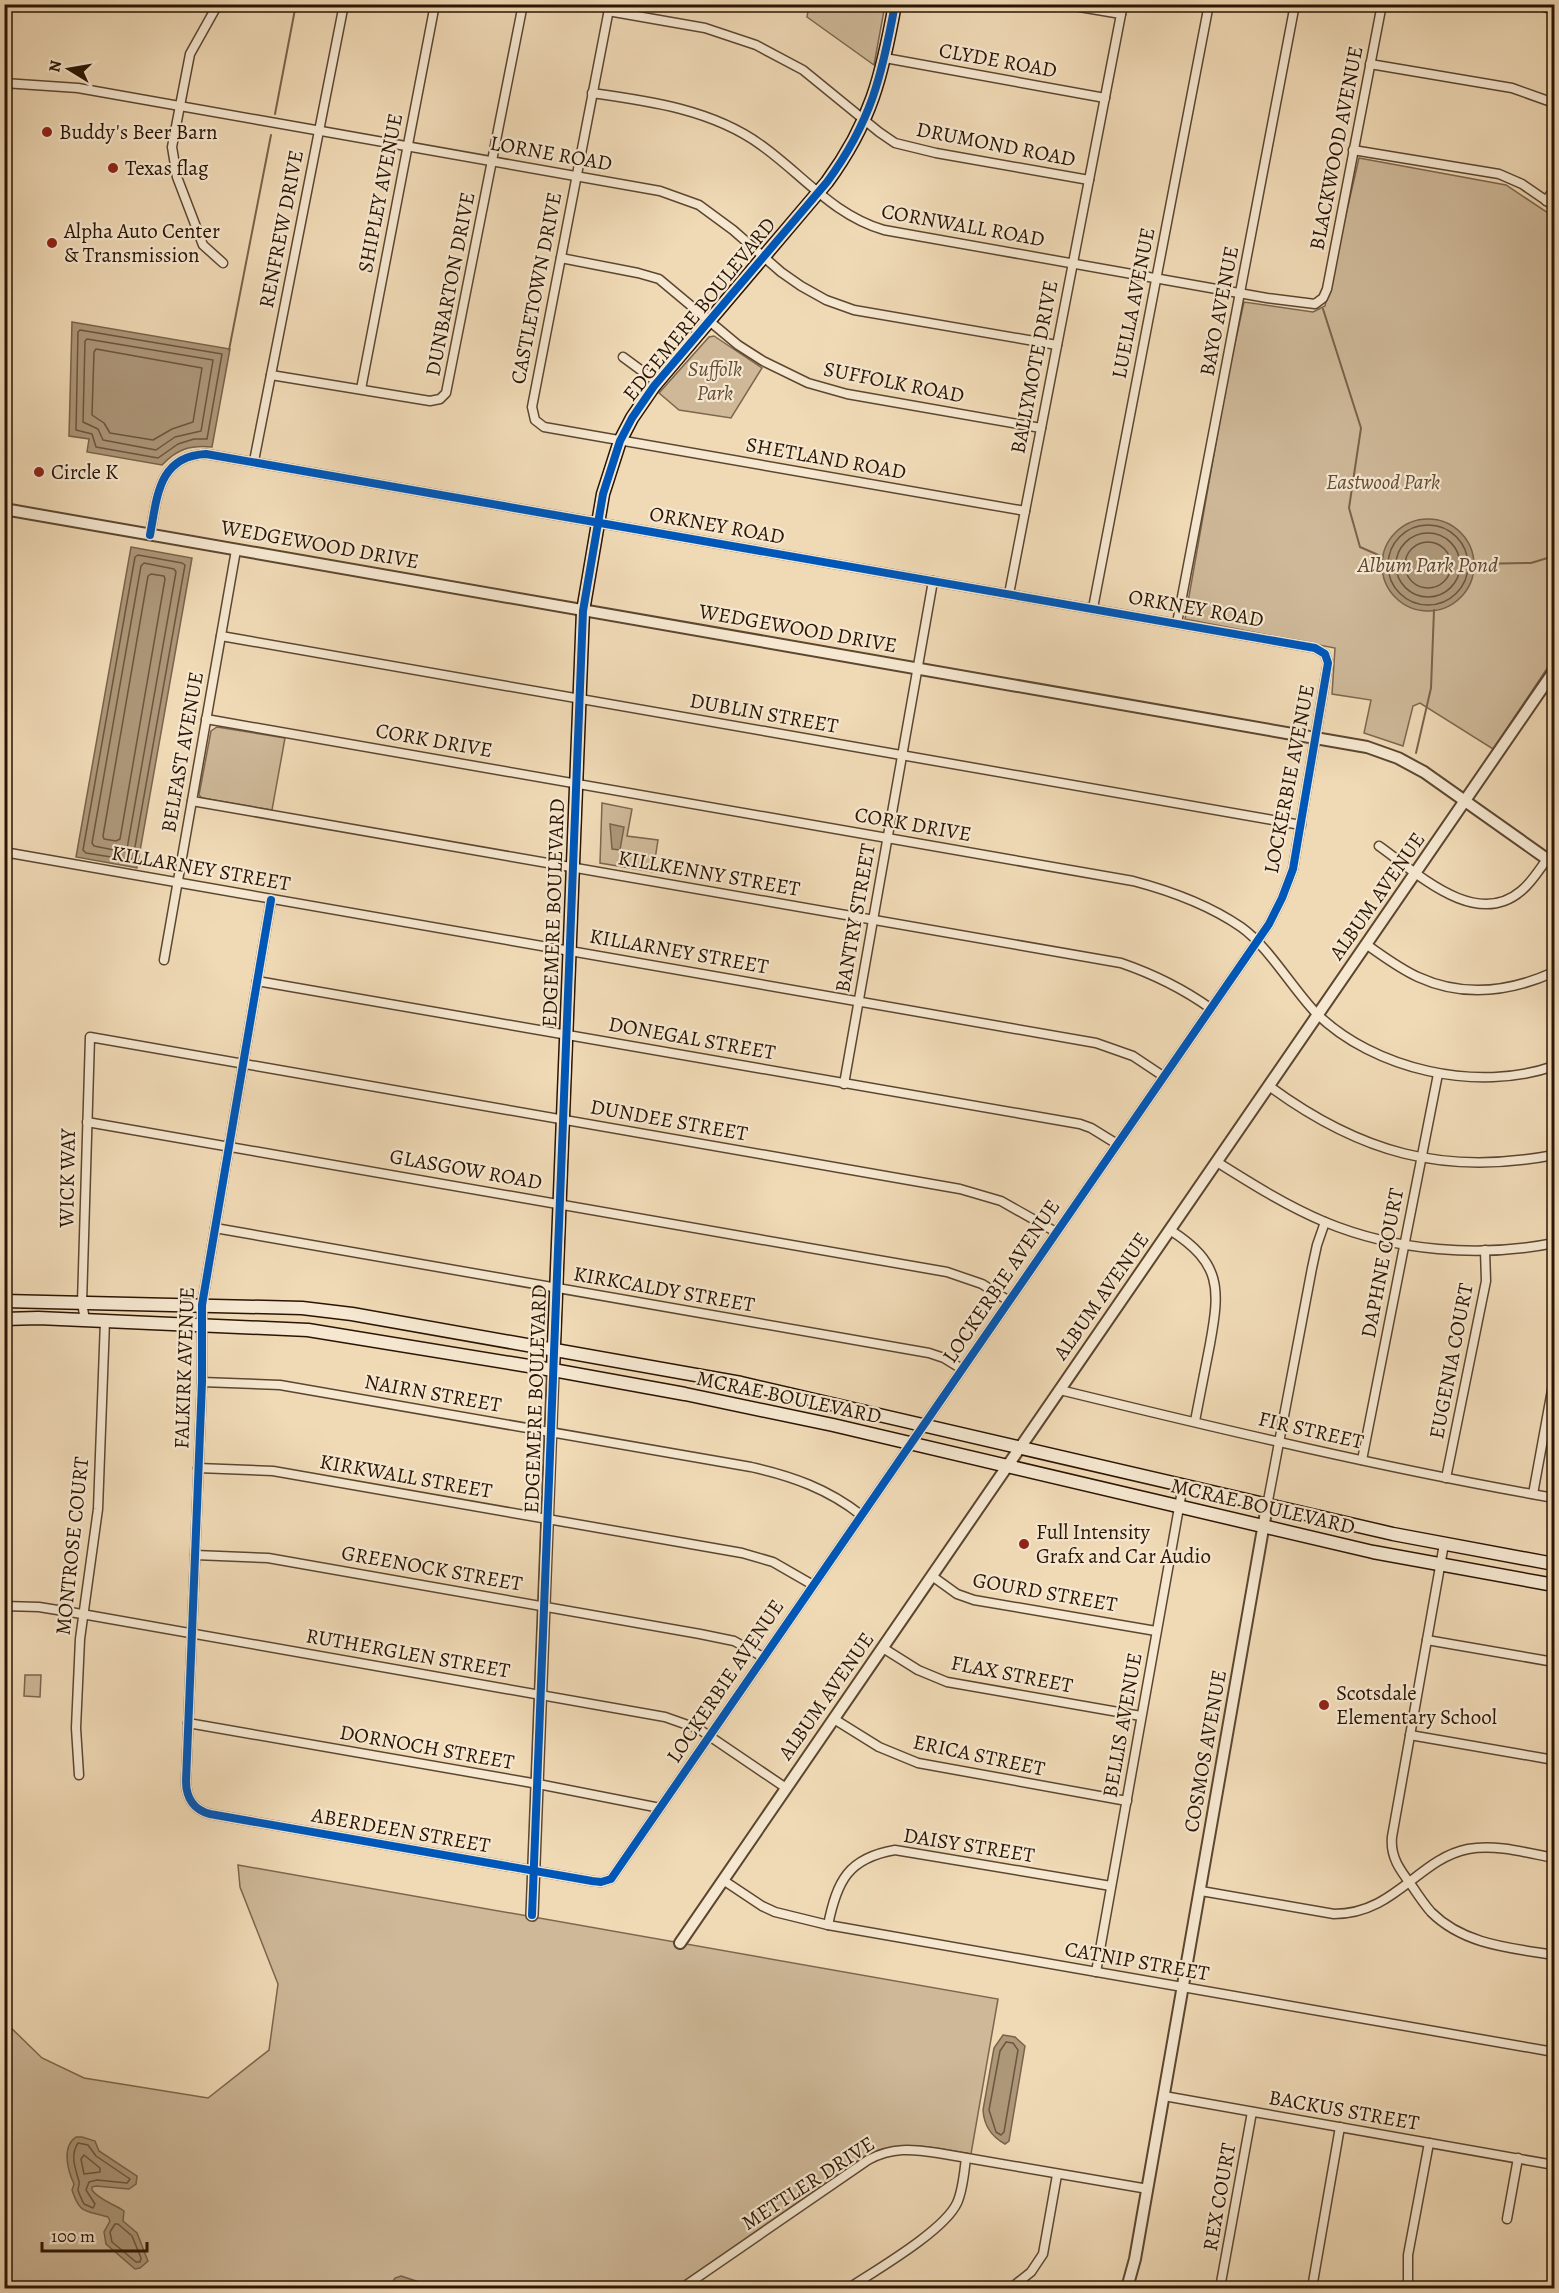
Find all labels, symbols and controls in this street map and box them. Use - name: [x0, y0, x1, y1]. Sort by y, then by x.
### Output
- street label: CLYDE ROAD: [937, 36, 1059, 84]
- north arrow: [39, 39, 99, 99]
- street label: BLACKWOOD AVENUE: [1302, 44, 1370, 252]
- text: N: [43, 58, 67, 74]
- street label: SHIPLEY AVENUE: [351, 111, 409, 275]
- street label: DRUMOND ROAD: [914, 115, 1078, 173]
- place label: Buddy's Beer Barn: [59, 118, 218, 146]
- marker: Buddy's Beer Barn: [40, 125, 54, 139]
- street label: LORNE ROAD: [488, 128, 614, 178]
- street label: RENFREW DRIVE: [252, 148, 310, 310]
- place label: Texas flag: [125, 154, 209, 182]
- marker: Texas flag: [106, 161, 120, 175]
- street label: DUNBARTON DRIVE: [418, 189, 482, 379]
- street label: CASTLETOWN DRIVE: [504, 190, 568, 386]
- street label: CORNWALL ROAD: [879, 197, 1047, 253]
- street label: EDGEMERE BOULEVARD: [616, 211, 782, 407]
- place label: Alpha Auto Center & Transmission: [63, 217, 220, 269]
- street label: LUELLA AVENUE: [1105, 225, 1161, 381]
- marker: Alpha Auto Center & Transmission: [45, 236, 59, 250]
- street label: BAYO AVENUE: [1193, 244, 1245, 378]
- street label: BALLYMOTE DRIVE: [1003, 278, 1065, 456]
- park label: Suffolk Park: [688, 355, 742, 407]
- street label: SUFFOLK ROAD: [821, 355, 967, 409]
- street label: SHETLAND ROAD: [744, 430, 908, 486]
- place label: Circle K: [51, 458, 118, 486]
- marker: Circle K: [32, 465, 46, 479]
- park label: Eastwood Park: [1326, 468, 1440, 496]
- street label: ORKNEY ROAD: [647, 499, 787, 551]
- street label: WEDGEWOOD DRIVE: [218, 513, 421, 575]
- water label: Album Park Pond: [1357, 550, 1498, 580]
- street label: ORKNEY ROAD: [1126, 582, 1266, 634]
- street label: WEDGEWOOD DRIVE: [696, 597, 899, 659]
- street label: BELFAST AVENUE: [154, 669, 210, 835]
- street label: LOCKERBIE AVENUE: [1257, 682, 1321, 876]
- street label: DUBLIN STREET: [688, 686, 841, 740]
- street label: CORK DRIVE: [373, 716, 495, 764]
- street label: EDGEMERE BOULEVARD: [535, 798, 571, 1028]
- street label: CORK DRIVE: [852, 800, 974, 848]
- street label: ALBUM AVENUE: [1322, 827, 1431, 966]
- street label: KILLARNEY STREET: [109, 838, 293, 898]
- street label: BANTRY STREET: [828, 841, 882, 995]
- street label: KILLKENNY STREET: [616, 843, 803, 903]
- street label: KILLARNEY STREET: [587, 921, 771, 981]
- street label: DONEGAL STREET: [606, 1010, 778, 1067]
- street label: DUNDEE STREET: [588, 1092, 751, 1148]
- street label: WICK WAY: [52, 1128, 82, 1229]
- street label: GLASGOW ROAD: [388, 1142, 544, 1196]
- street label: DAPHNE COURT: [1354, 1185, 1410, 1340]
- street label: LOCKERBIE AVENUE: [936, 1194, 1066, 1368]
- street label: ALBUM AVENUE: [1046, 1227, 1155, 1366]
- street label: KIRKCALDY STREET: [571, 1259, 757, 1319]
- street label: EUGENIA COURT: [1422, 1280, 1480, 1441]
- street label: EDGEMERE BOULEVARD: [517, 1284, 553, 1514]
- street label: FALKIRK AVENUE: [167, 1286, 201, 1450]
- street label: MCRAE BOULEVARD: [694, 1364, 884, 1430]
- street label: NAIRN STREET: [362, 1367, 504, 1419]
- street label: FIR STREET: [1256, 1404, 1367, 1456]
- street label: KIRKWALL STREET: [318, 1447, 495, 1505]
- street label: MONTROSE COURT: [49, 1455, 95, 1637]
- street label: MCRAE BOULEVARD: [1168, 1471, 1358, 1541]
- place label: Full Intensity Grafx and Car Audio: [1036, 1518, 1211, 1570]
- marker: Full Intensity Grafx and Car Audio: [1017, 1537, 1031, 1551]
- street label: GREENOCK STREET: [339, 1538, 525, 1598]
- street label: GOURD STREET: [971, 1566, 1120, 1619]
- street label: LOCKERBIE AVENUE: [660, 1594, 790, 1768]
- street label: RUTHERGLEN STREET: [304, 1621, 513, 1685]
- street label: ALBUM AVENUE: [771, 1627, 880, 1766]
- street label: FLAX STREET: [949, 1648, 1076, 1700]
- street label: BELLIS AVENUE: [1095, 1650, 1149, 1800]
- street label: COSMOS AVENUE: [1177, 1668, 1233, 1834]
- place label: Scotsdale Elementary School: [1336, 1679, 1497, 1731]
- marker: Scotsdale Elementary School: [1317, 1698, 1331, 1712]
- street label: DORNOCH STREET: [338, 1718, 517, 1776]
- street label: ERICA STREET: [910, 1727, 1048, 1783]
- street label: ABERDEEN STREET: [309, 1800, 493, 1860]
- street label: DAISY STREET: [901, 1821, 1037, 1869]
- street label: CATNIP STREET: [1062, 1934, 1212, 1988]
- street label: BACKUS STREET: [1267, 2083, 1422, 2137]
- street label: METTLER DRIVE: [736, 2129, 880, 2237]
- street label: REX COURT: [1196, 2140, 1242, 2253]
- scale bar: [42, 2215, 147, 2253]
- text: 100 m: [51, 2224, 95, 2248]

